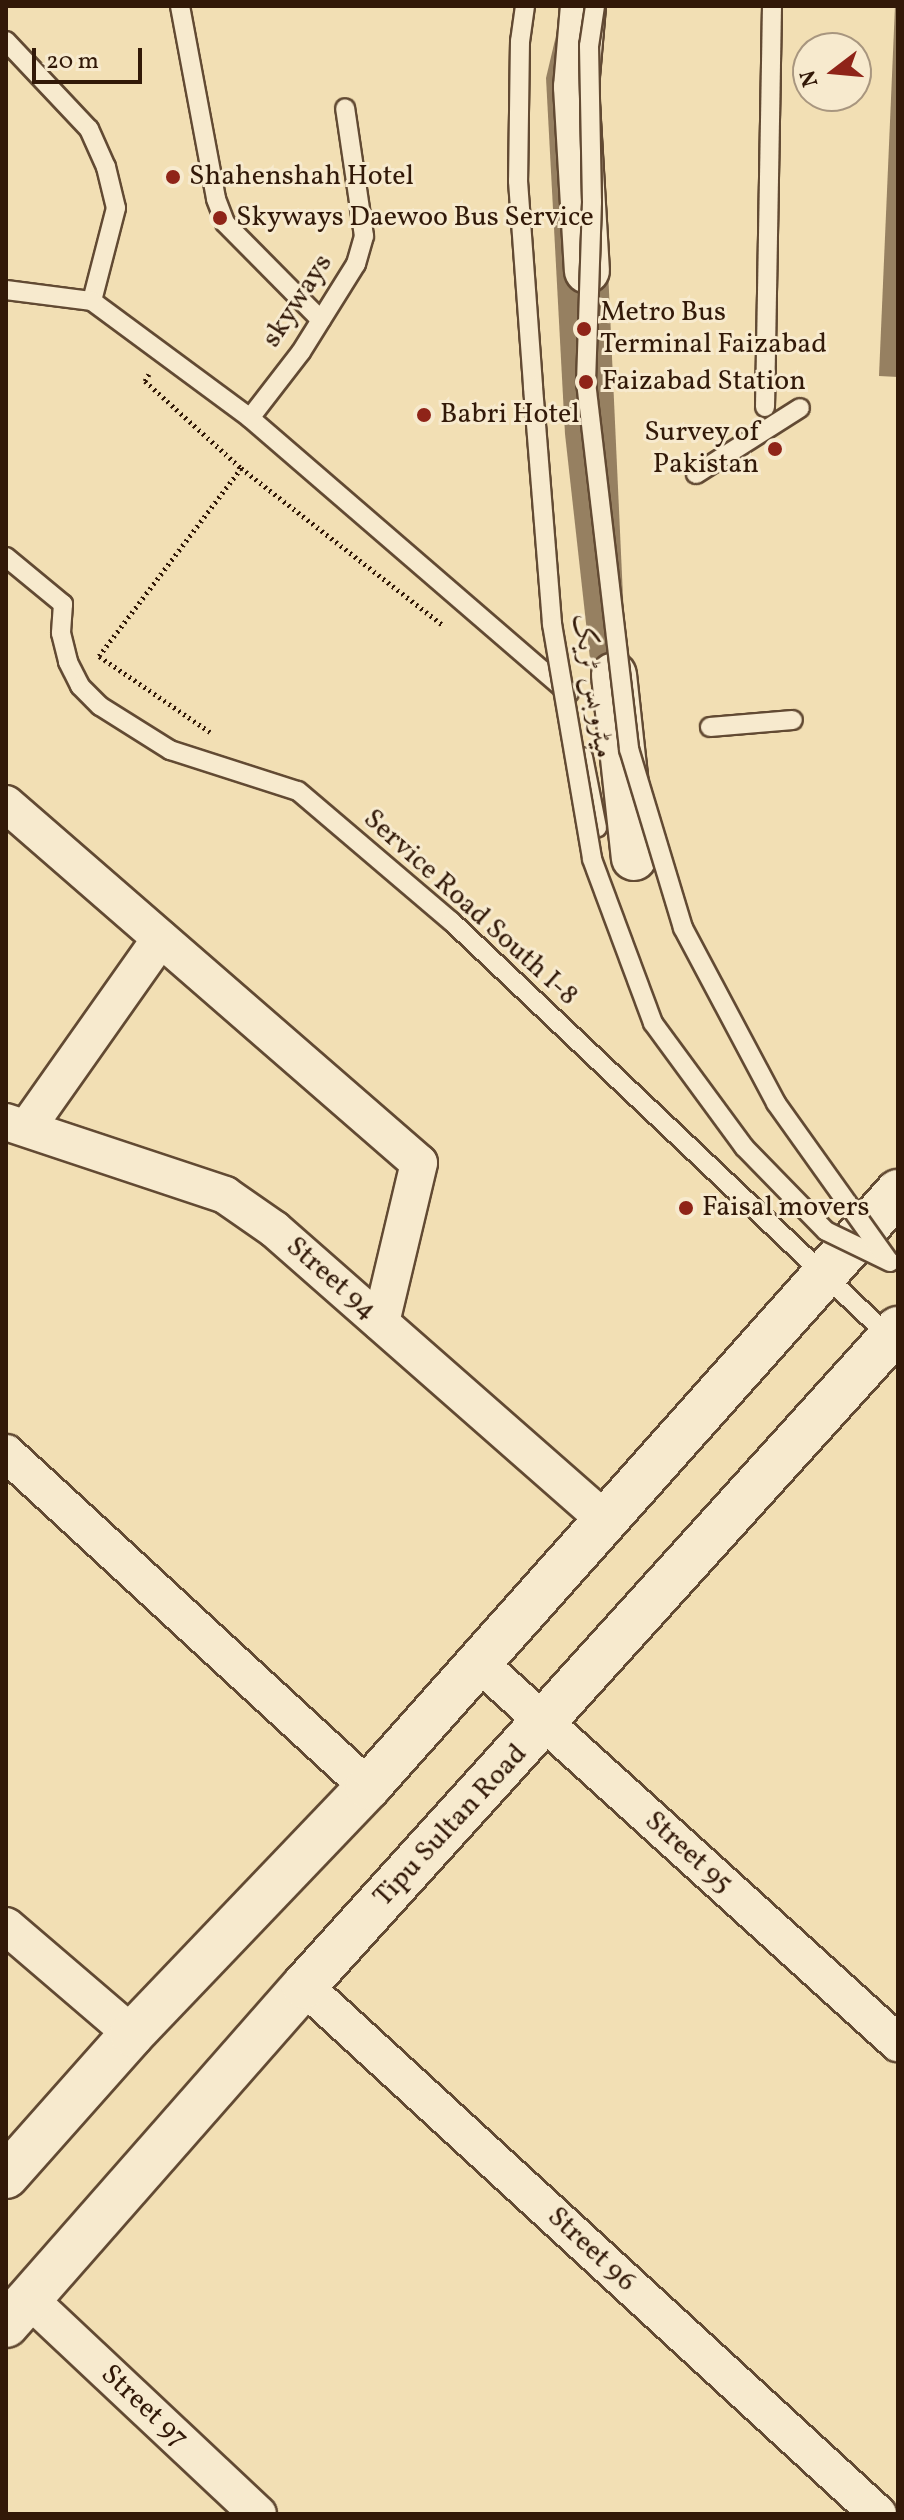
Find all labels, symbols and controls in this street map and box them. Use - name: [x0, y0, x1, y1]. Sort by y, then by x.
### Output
- scale bar: [36, 32, 146, 82]
- north arrow: [792, 32, 872, 112]
- text: 20 m: [46, 45, 99, 79]
- text: N: [793, 66, 827, 90]
- place label: Shahenshah Hotel: [189, 160, 414, 194]
- marker: Shahenshah Hotel: [164, 168, 182, 186]
- place label: Skyways Daewoo Bus Service: [236, 201, 594, 235]
- marker: Skyways Daewoo Bus Service: [211, 209, 229, 227]
- street label: skyways: [256, 248, 340, 354]
- place label: Metro Bus Terminal Faizabad: [600, 296, 827, 362]
- marker: Metro Bus Terminal Faizabad: [575, 320, 593, 338]
- place label: Faizabad Station: [602, 365, 806, 399]
- marker: Faizabad Station: [577, 373, 595, 391]
- place label: Babri Hotel: [440, 398, 580, 432]
- marker: Babri Hotel: [415, 406, 433, 424]
- place label: Survey of Pakistan: [643, 416, 759, 482]
- marker: Survey of Pakistan: [766, 440, 784, 458]
- street label: میٹرو بس ٹریک: [564, 611, 620, 761]
- street label: Service Road South I-8: [356, 803, 584, 1013]
- place label: Faisal movers: [702, 1191, 869, 1225]
- marker: Faisal movers: [677, 1199, 695, 1217]
- street label: Street 94: [279, 1230, 383, 1328]
- street label: Tipu Sultan Road: [367, 1738, 535, 1914]
- street label: Street 95: [637, 1805, 739, 1901]
- street label: Street 96: [540, 2201, 642, 2299]
- street label: Street 97: [93, 2358, 195, 2456]

